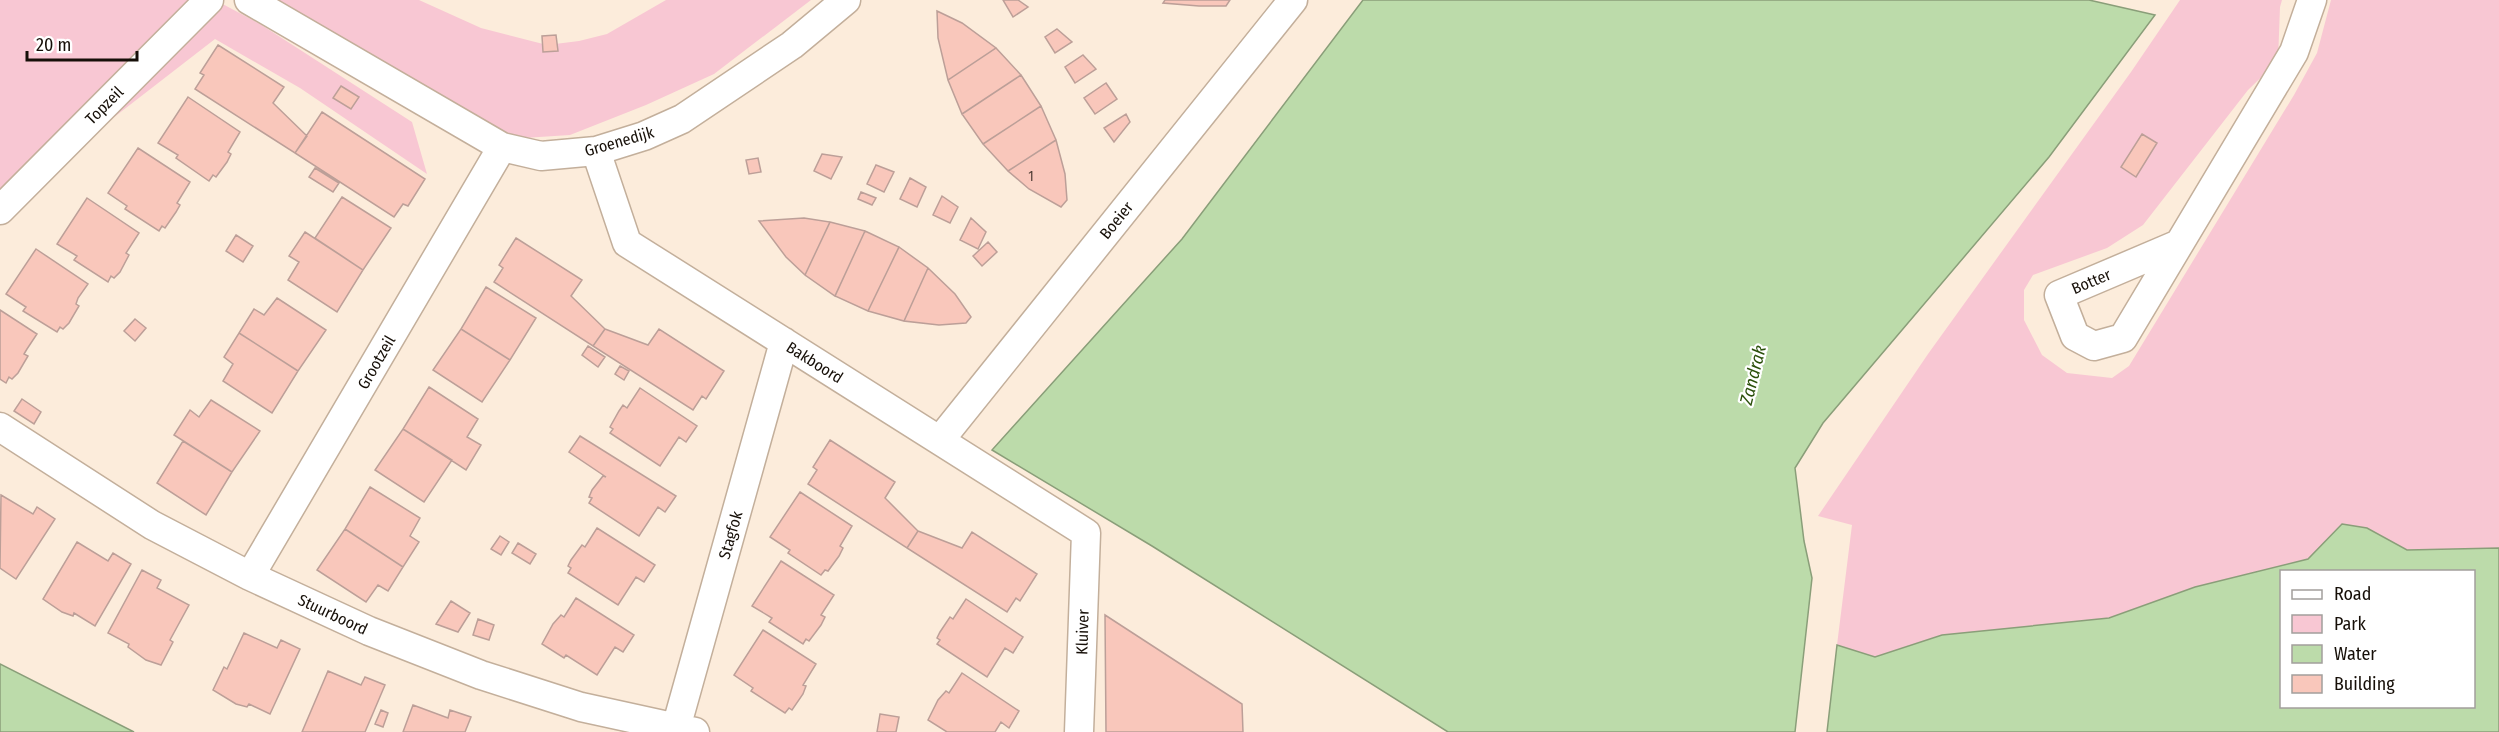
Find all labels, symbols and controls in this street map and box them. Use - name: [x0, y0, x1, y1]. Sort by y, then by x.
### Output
- scale bar: [27, 24, 136, 62]
- text: 20 m: [36, 34, 71, 56]
- street label: Topzeil: [81, 82, 127, 128]
- street label: Groenedijk: [582, 122, 656, 160]
- house number: 1: [1028, 168, 1034, 185]
- street label: Boeier: [1096, 197, 1137, 243]
- street label: Botter: [2069, 265, 2114, 298]
- street label: Grootzeil: [354, 332, 399, 392]
- street label: Bakboord: [783, 338, 847, 387]
- water label: Zandrak: [1735, 343, 1771, 408]
- street label: Stagfok: [715, 509, 746, 561]
- legend: [2280, 570, 2475, 708]
- text: Road: [2334, 583, 2371, 605]
- street label: Stuurboord: [295, 590, 371, 639]
- street label: Kluiver: [1072, 608, 1093, 655]
- text: Park: [2334, 613, 2367, 635]
- text: Water: [2334, 643, 2377, 665]
- text: Building: [2334, 673, 2395, 695]

